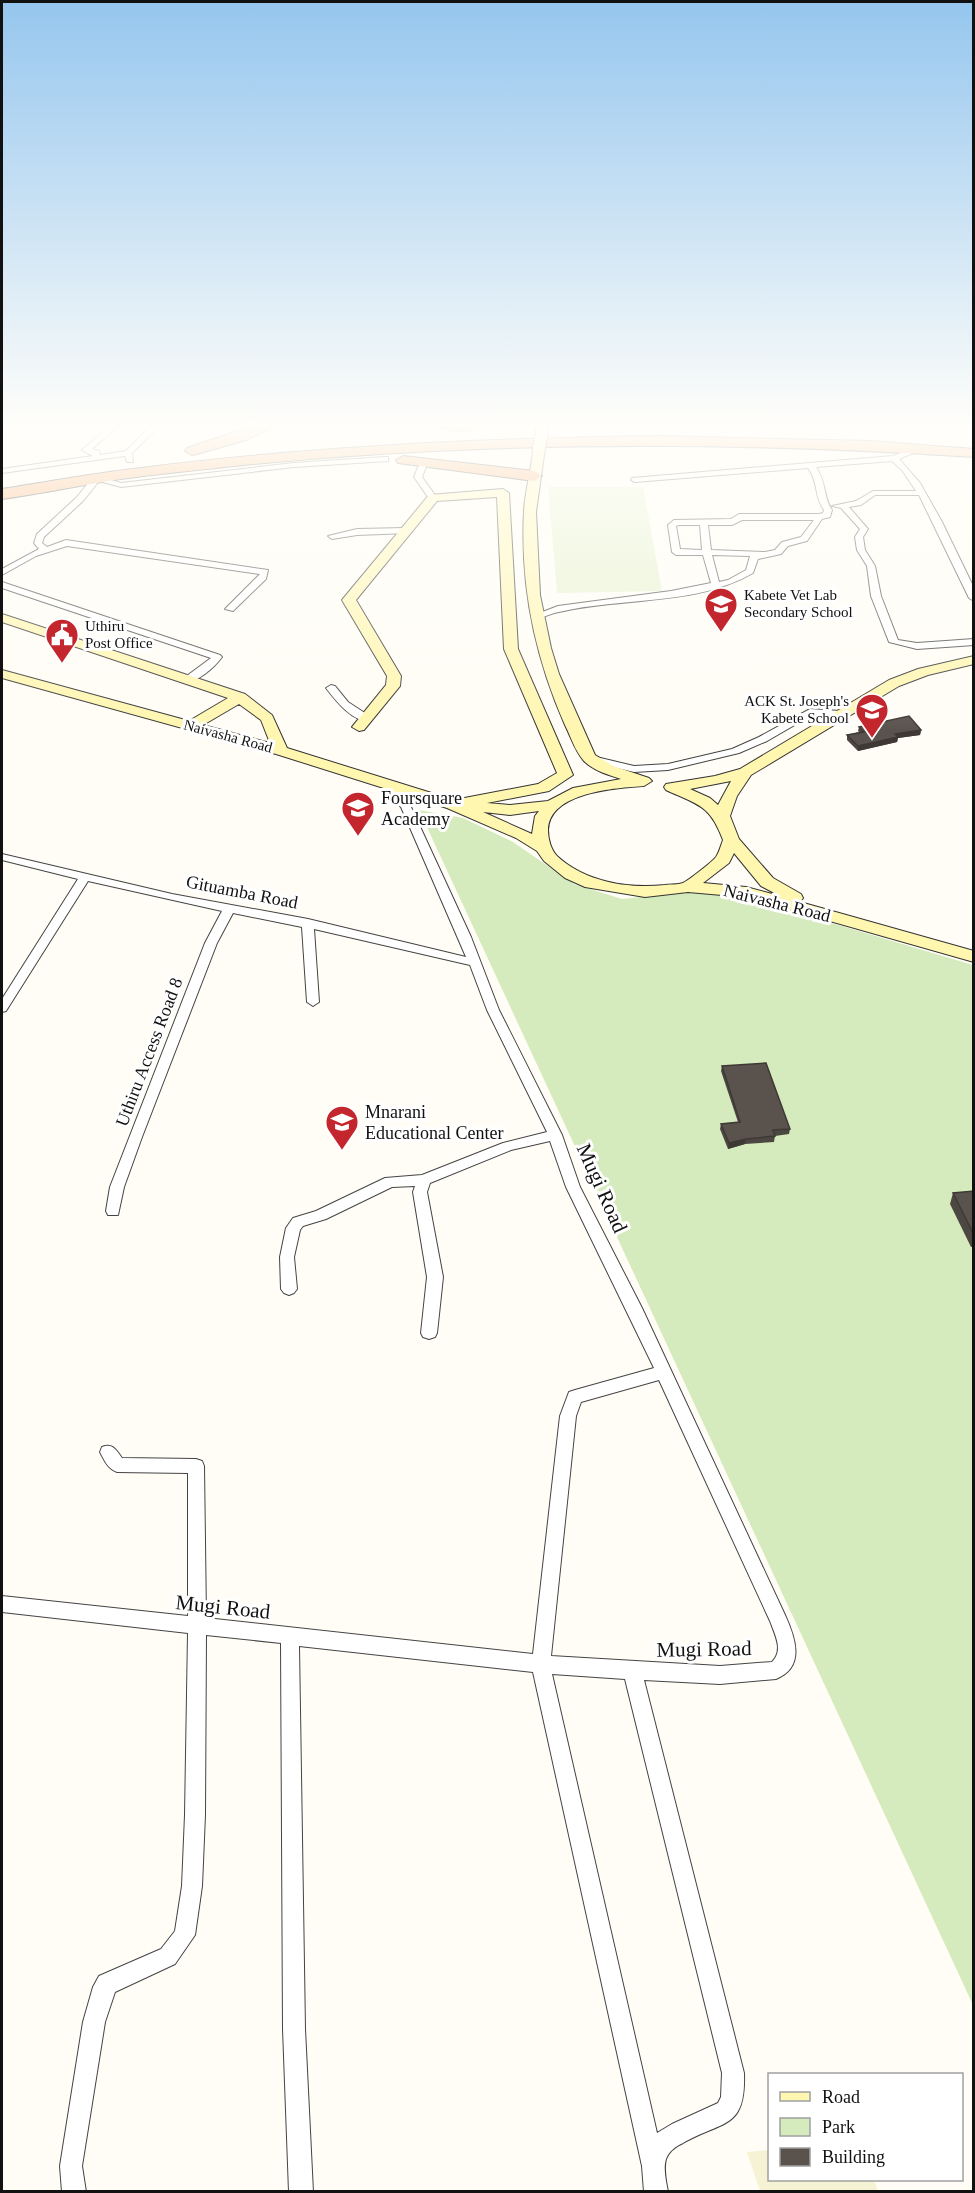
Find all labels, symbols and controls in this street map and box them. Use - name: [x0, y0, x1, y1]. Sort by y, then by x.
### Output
- school or university icon: Kabete Vet Lab Secondary School: [703, 586, 739, 633]
- place label: Kabete Vet Lab Secondary School: [744, 587, 853, 620]
- public building icon: Uthiru Post Office: [44, 617, 80, 664]
- place label: Uthiru Post Office: [85, 618, 153, 651]
- school or university icon: ACK St. Joseph's Kabete School: [854, 692, 890, 739]
- place label: ACK St. Joseph's Kabete School: [744, 693, 849, 726]
- street label: Naivasha Road: [182, 716, 275, 756]
- place label: Foursquare Academy: [381, 788, 462, 829]
- school or university icon: Foursquare Academy: [340, 790, 376, 837]
- street label: Gituamba Road: [184, 871, 300, 913]
- street label: Naivasha Road: [721, 880, 833, 926]
- street label: Uthiru Access Road 8: [111, 975, 187, 1129]
- place label: Mnarani Educational Center: [365, 1102, 503, 1143]
- school or university icon: Mnarani Educational Center: [324, 1104, 360, 1151]
- street label: Mugi Road: [572, 1140, 633, 1237]
- street label: Mugi Road: [174, 1590, 272, 1624]
- street label: Mugi Road: [656, 1636, 752, 1662]
- legend: [768, 2073, 963, 2181]
- text: Road: [822, 2087, 860, 2107]
- text: Park: [822, 2117, 855, 2137]
- text: Building: [822, 2147, 885, 2167]

